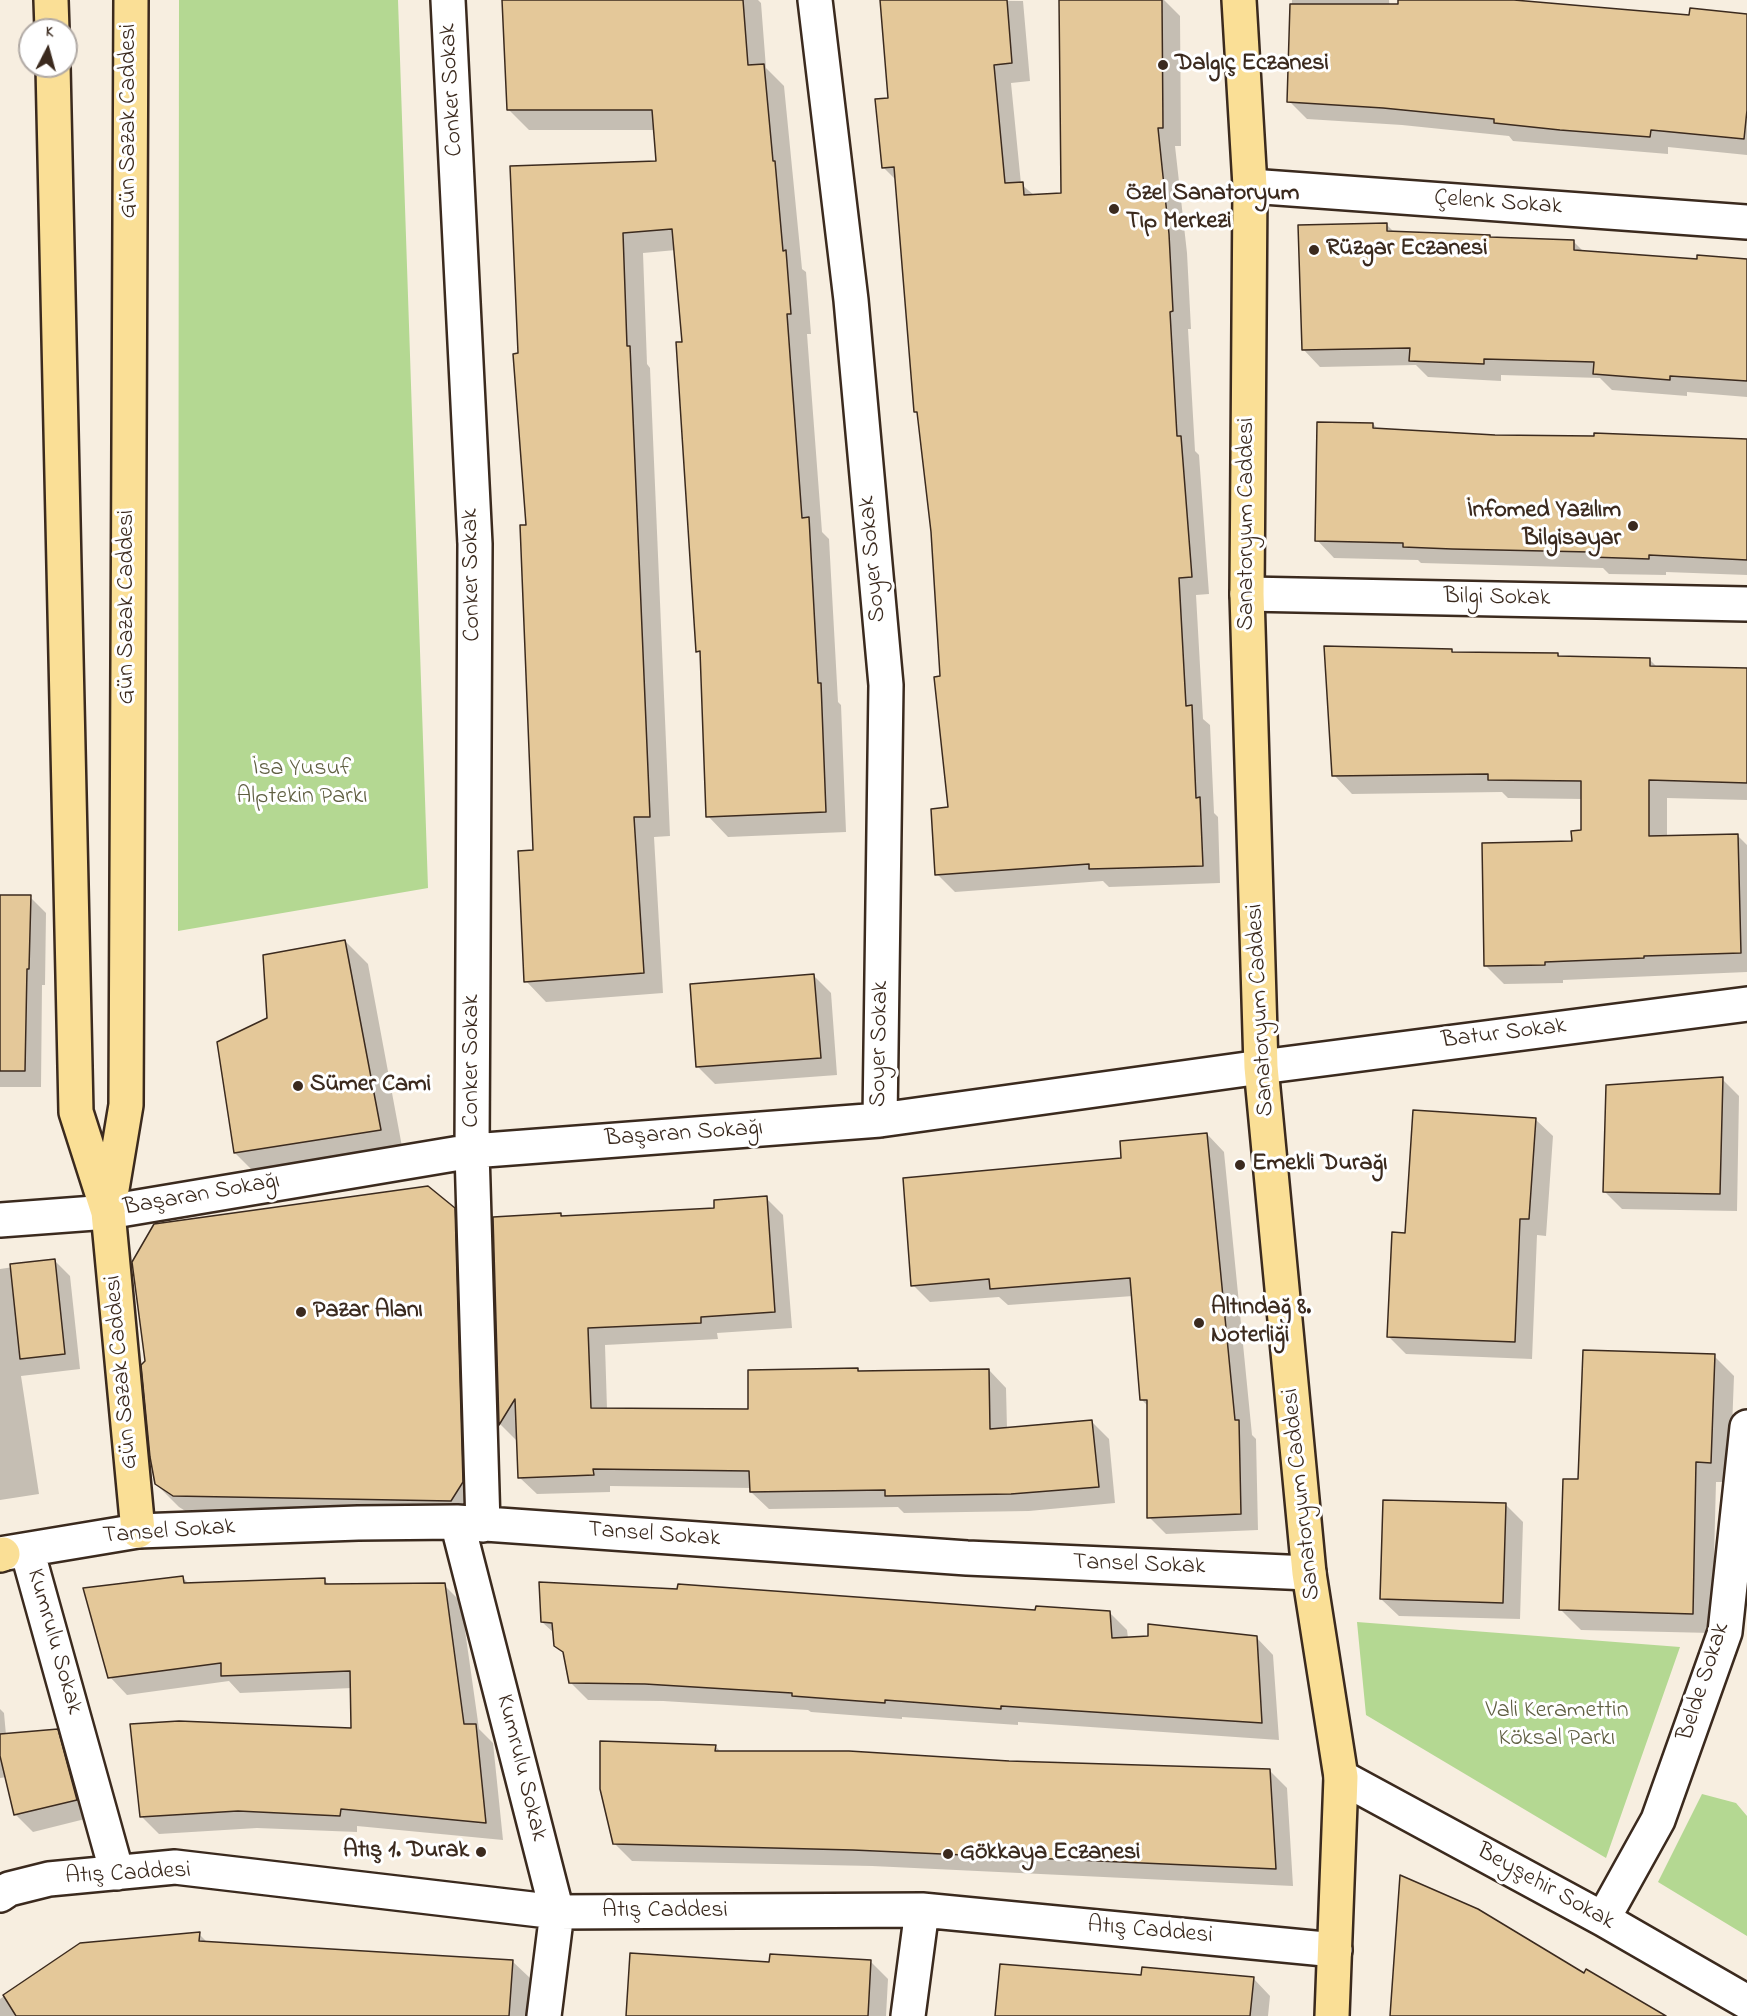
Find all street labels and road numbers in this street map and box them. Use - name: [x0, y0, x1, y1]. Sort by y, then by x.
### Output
- street label: Conker Sokak: [435, 23, 471, 157]
- street label: Gün Sazak Caddesi: [116, 24, 144, 218]
- street label: Çelenk Sokak: [1433, 185, 1563, 223]
- street label: Sanatoryum Caddesi: [1234, 417, 1262, 631]
- street label: Soyer Sokak: [854, 495, 894, 623]
- street label: Conker Sokak: [457, 508, 489, 642]
- street label: Gün Sazak Caddesi: [114, 510, 142, 704]
- street label: Bilgi Sokak: [1443, 584, 1551, 614]
- street label: Sanatoryum Caddesi: [1242, 903, 1282, 1117]
- street label: Soyer Sokak: [865, 980, 897, 1108]
- street label: Conker Sokak: [459, 994, 487, 1128]
- street label: Batur Sokak: [1440, 1013, 1568, 1057]
- street label: Başaran Sokağı: [604, 1115, 764, 1155]
- street label: Başaran Sokağı: [122, 1168, 282, 1224]
- street label: Gün Sazak Caddesi: [100, 1274, 146, 1470]
- street label: Sanatoryum Caddesi: [1278, 1386, 1328, 1602]
- street label: Tansel Sokak: [102, 1514, 236, 1552]
- street label: Tansel Sokak: [587, 1517, 721, 1555]
- street label: Tansel Sokak: [1072, 1549, 1206, 1583]
- street label: Kumrulu Sokak: [19, 1566, 87, 1718]
- street label: Belde Sokak: [1672, 1619, 1738, 1745]
- street label: Kumrulu Sokak: [488, 1692, 552, 1844]
- street label: Beyşehir Sokak: [1471, 1838, 1619, 1938]
- street label: Atış Caddesi: [64, 1857, 192, 1893]
- street label: Atış Caddesi: [602, 1898, 728, 1926]
- street label: Atış Caddesi: [1086, 1912, 1214, 1952]

